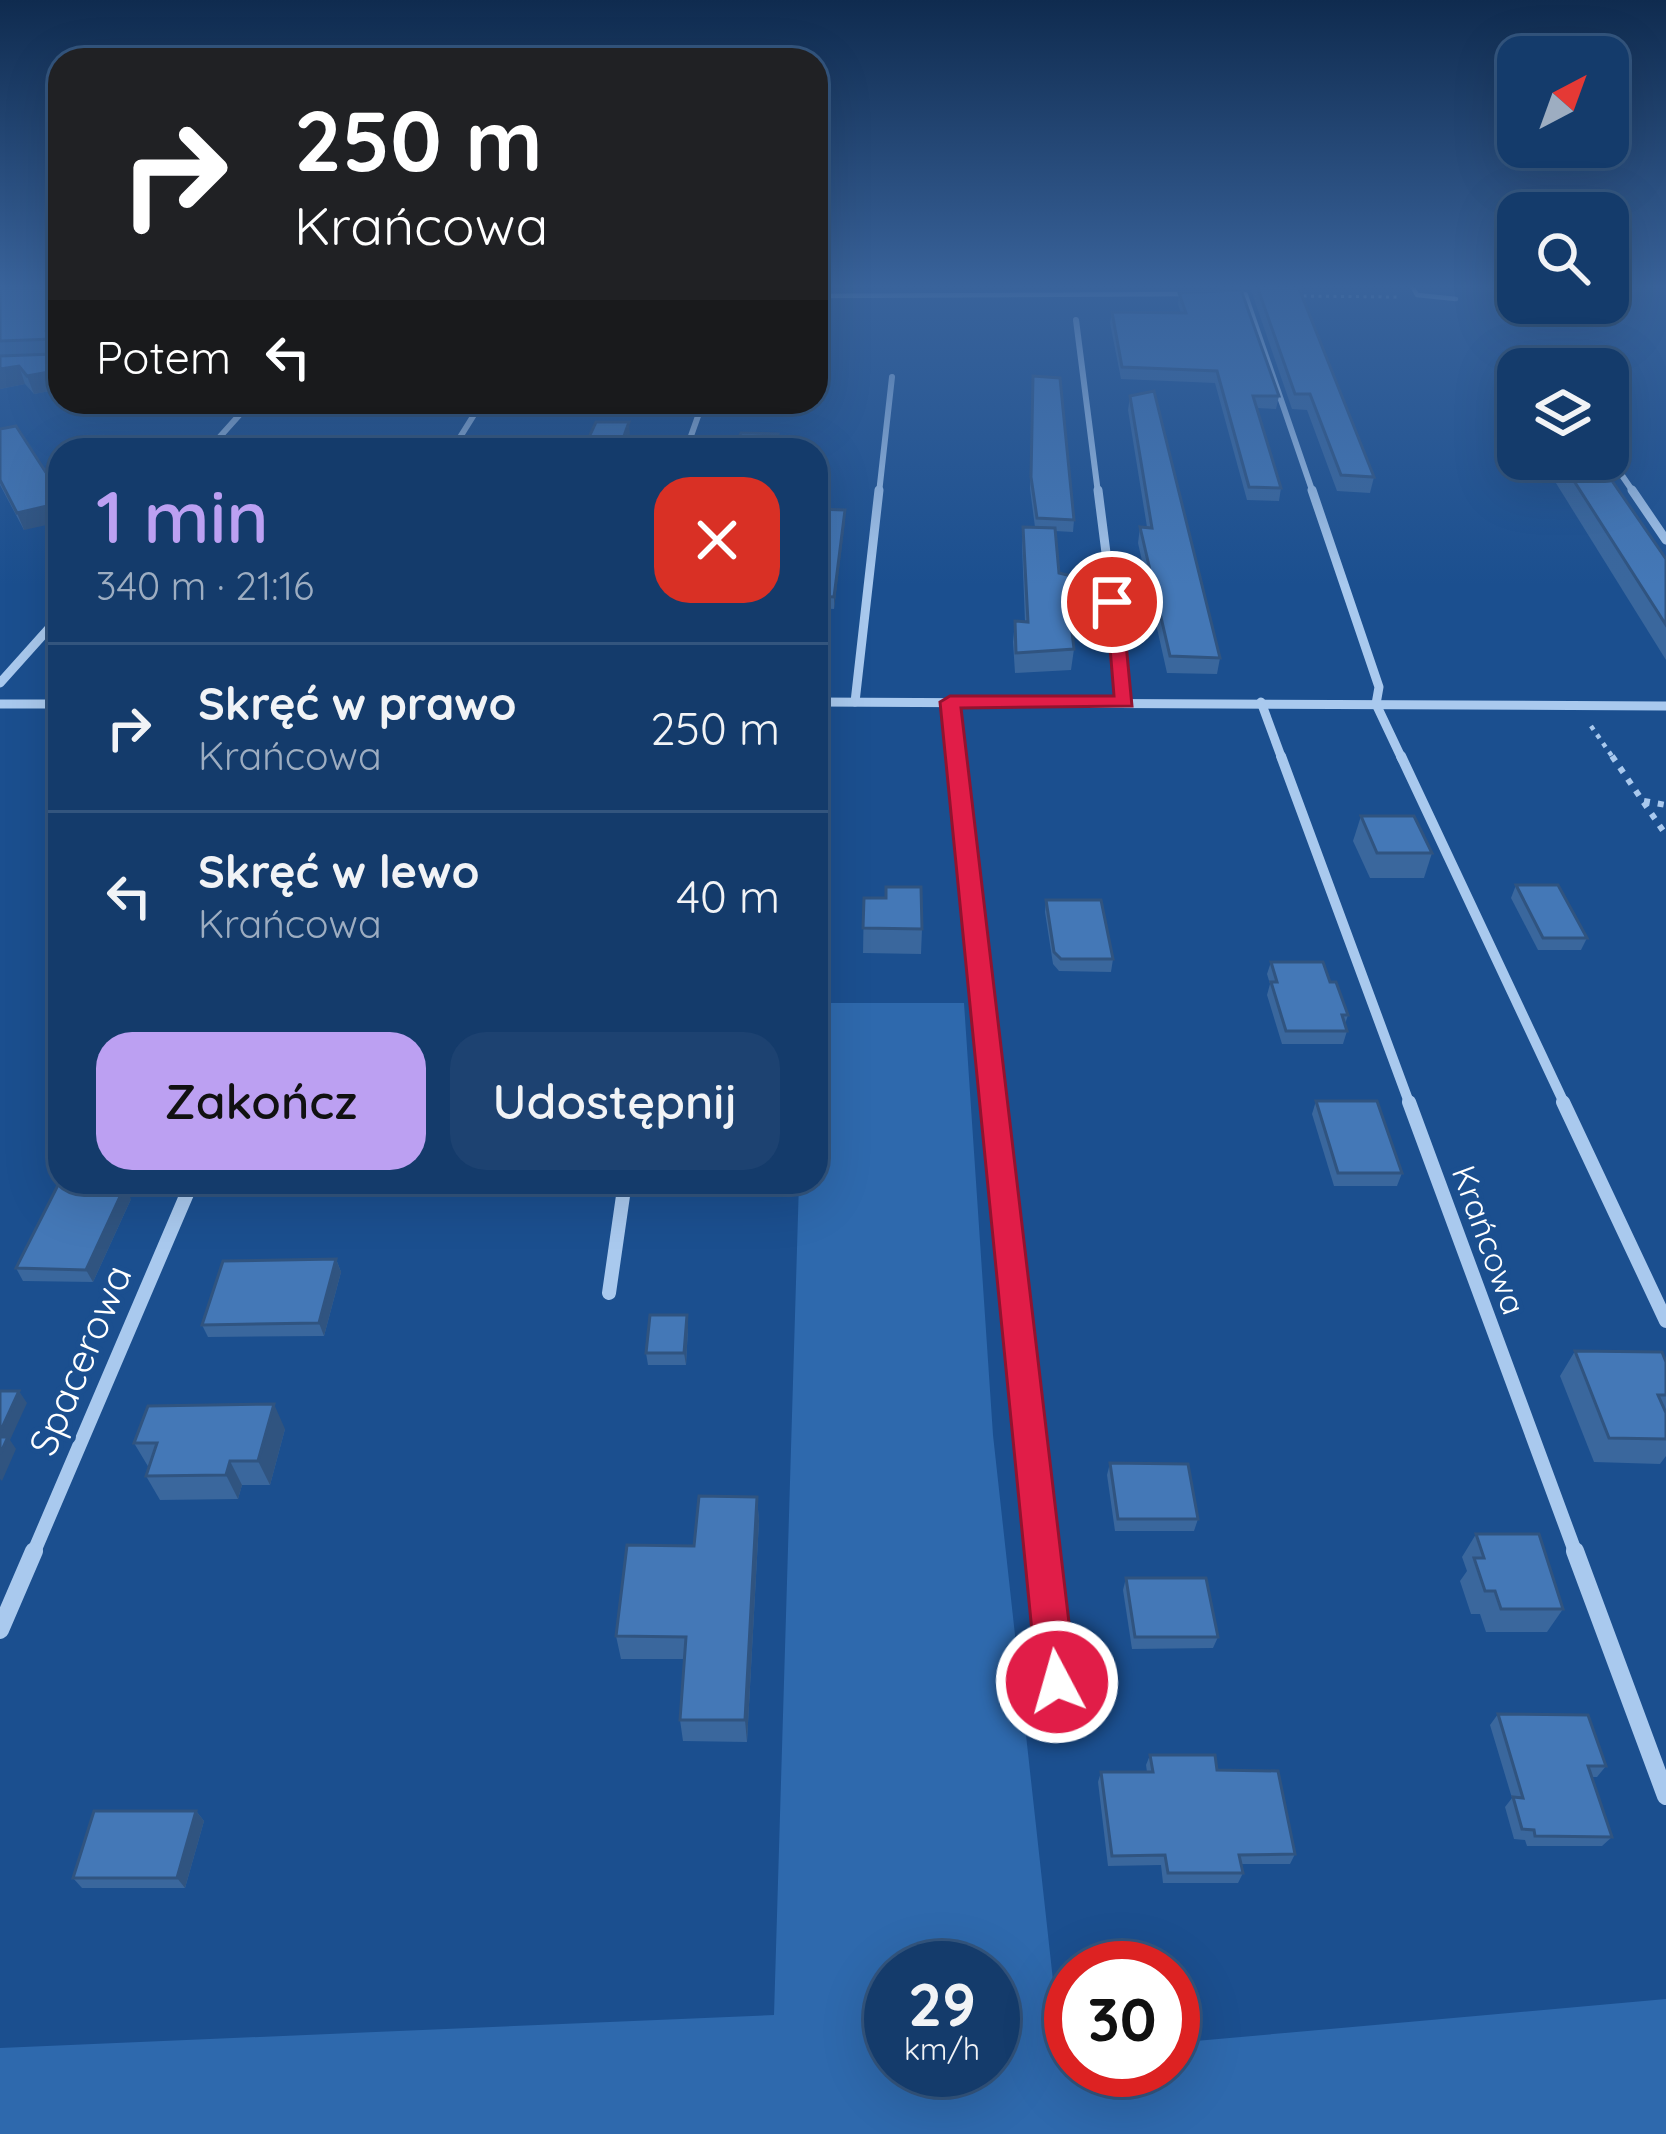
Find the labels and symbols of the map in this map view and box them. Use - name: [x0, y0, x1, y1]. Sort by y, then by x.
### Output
- north arrow: [1497, 36, 1629, 168]
- pin: [1061, 551, 1163, 653]
- street label: Krańcowa: [1444, 1160, 1535, 1320]
- street label: Spacerowa: [17, 1257, 142, 1462]
- position arrow: [994, 1619, 1120, 1745]
- speed limit sign: 30: [1044, 1941, 1200, 2097]

